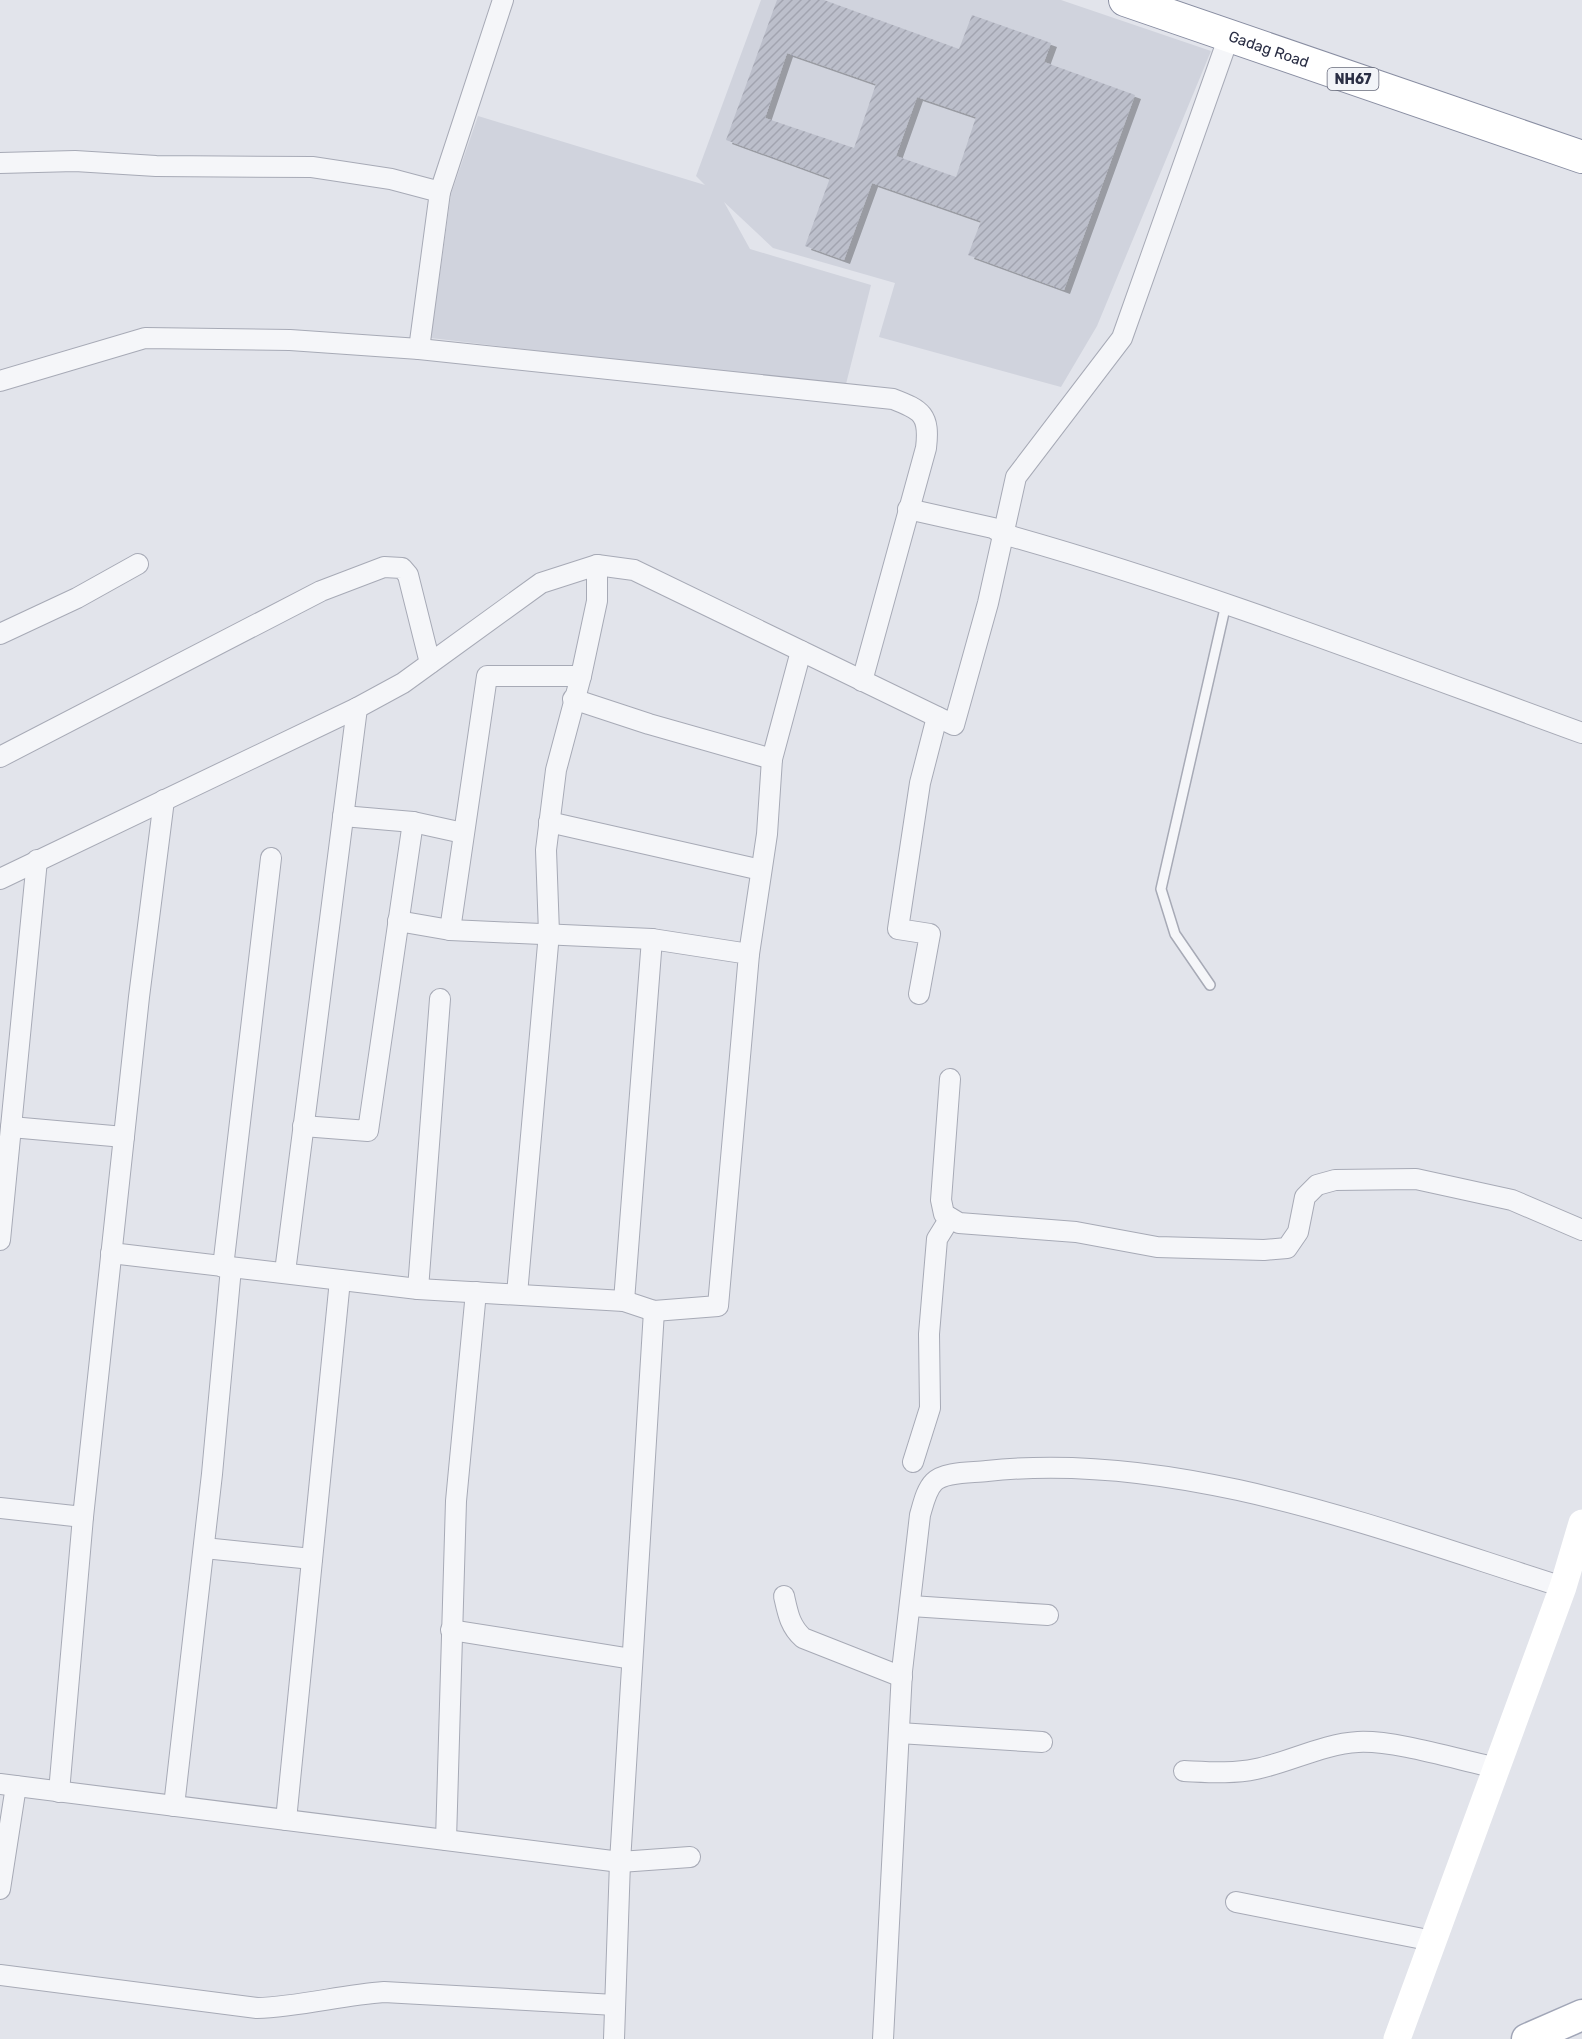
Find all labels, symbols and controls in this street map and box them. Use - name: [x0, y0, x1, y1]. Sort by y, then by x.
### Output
- street label: Gadag Road: [1226, 27, 1311, 72]
- road number: NH67: [1328, 68, 1378, 90]

